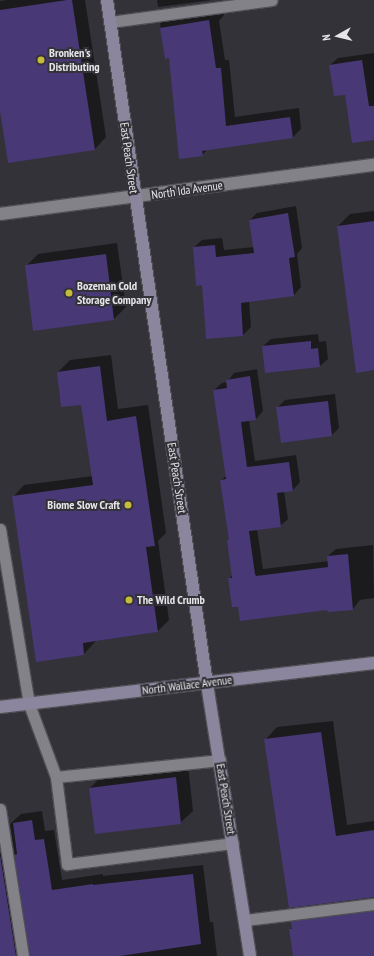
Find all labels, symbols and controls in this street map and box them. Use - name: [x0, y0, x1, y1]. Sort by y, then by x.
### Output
- north arrow: [318, 16, 358, 56]
- text: N: [319, 34, 333, 42]
- place label: Bronken's Distributing: [49, 46, 100, 74]
- marker: Bronken's Distributing: [36, 55, 46, 65]
- street label: East Peach Street: [117, 122, 141, 194]
- street label: North Ida Avenue: [150, 178, 224, 202]
- place label: Bozeman Cold Storage Company: [77, 279, 151, 307]
- marker: Bozeman Cold Storage Company: [64, 288, 74, 298]
- street label: East Peach Street: [164, 442, 190, 514]
- place label: Biome Slow Craft: [47, 498, 120, 512]
- marker: Biome Slow Craft: [123, 500, 133, 510]
- place label: The Wild Crumb: [137, 593, 205, 607]
- marker: The Wild Crumb: [124, 595, 134, 605]
- street label: North Wallace Avenue: [141, 672, 233, 698]
- street label: East Peach Street: [213, 763, 239, 835]

